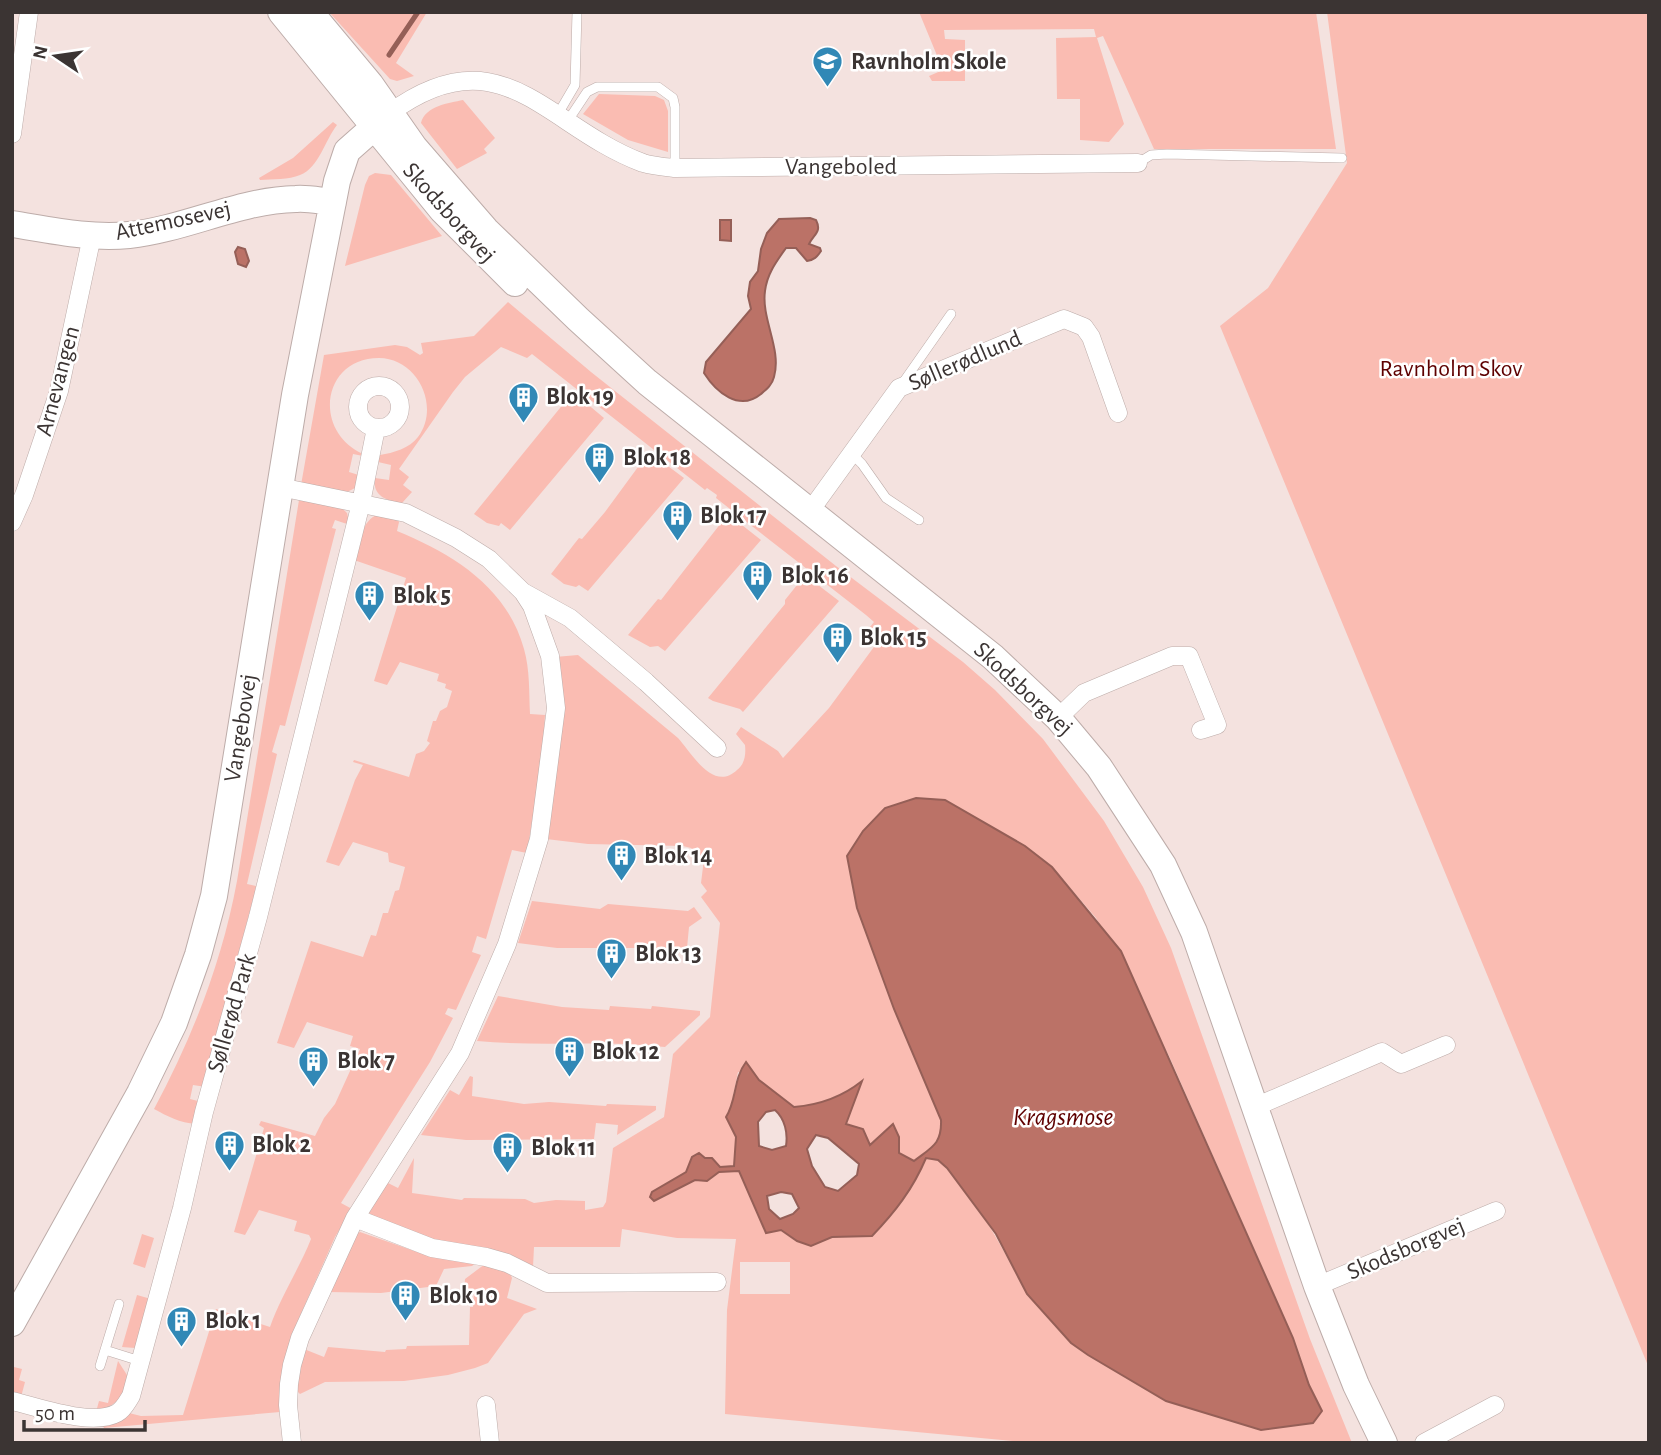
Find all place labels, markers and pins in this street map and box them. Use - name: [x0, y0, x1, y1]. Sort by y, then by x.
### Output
- school or university icon: Ravnholm Skole: [811, 45, 845, 89]
- place label: Ravnholm Skole: [851, 50, 1006, 74]
- building icon: Blok 19: [506, 380, 540, 424]
- place label: Blok 19: [546, 385, 614, 409]
- building icon: Blok 18: [583, 441, 617, 485]
- place label: Blok 18: [623, 446, 691, 470]
- building icon: Blok 17: [660, 499, 694, 543]
- place label: Blok 17: [700, 504, 767, 528]
- building icon: Blok 16: [741, 559, 775, 603]
- place label: Blok 16: [781, 564, 849, 588]
- building icon: Blok 5: [353, 579, 387, 623]
- place label: Blok 5: [393, 584, 451, 608]
- building icon: Blok 15: [820, 621, 854, 665]
- place label: Blok 15: [860, 626, 927, 650]
- building icon: Blok 14: [604, 839, 638, 883]
- place label: Blok 14: [644, 844, 712, 868]
- building icon: Blok 13: [595, 937, 629, 981]
- place label: Blok 13: [635, 942, 702, 966]
- building icon: Blok 12: [552, 1035, 586, 1079]
- place label: Blok 12: [592, 1040, 660, 1064]
- building icon: Blok 7: [297, 1044, 331, 1088]
- place label: Blok 7: [337, 1049, 395, 1073]
- building icon: Blok 2: [212, 1128, 246, 1172]
- building icon: Blok 11: [491, 1131, 525, 1175]
- place label: Blok 2: [252, 1133, 311, 1157]
- place label: Blok 11: [531, 1136, 596, 1160]
- building icon: Blok 10: [389, 1279, 423, 1323]
- place label: Blok 10: [429, 1284, 498, 1308]
- building icon: Blok 1: [165, 1304, 199, 1348]
- place label: Blok 1: [205, 1309, 261, 1333]

